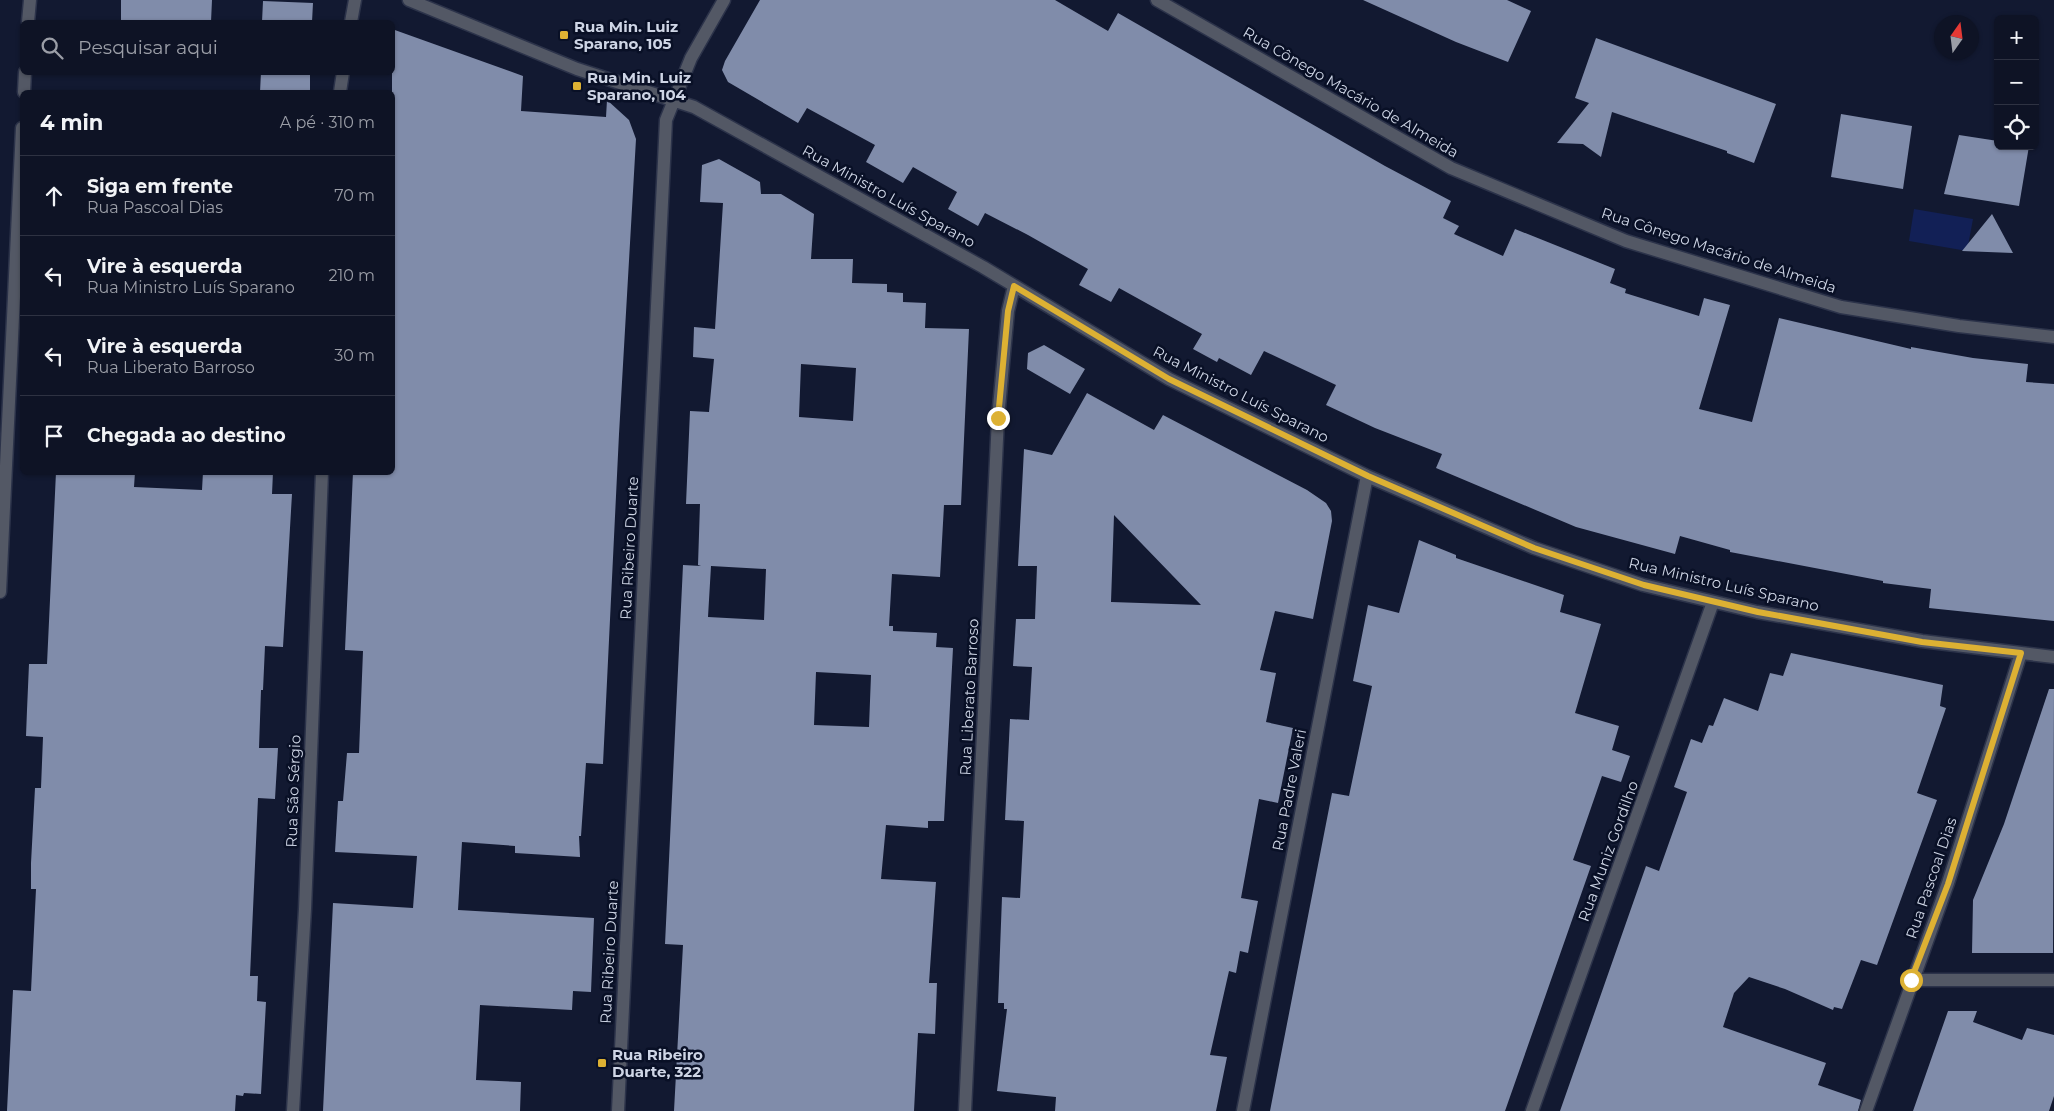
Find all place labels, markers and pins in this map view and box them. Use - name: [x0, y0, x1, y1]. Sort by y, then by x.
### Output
- place label: Rua Min. Luiz Sparano, 105: [574, 17, 678, 53]
- marker: Rua Min. Luiz Sparano, 105: [558, 29, 570, 41]
- place label: Rua Min. Luiz Sparano, 104: [587, 68, 691, 104]
- marker: Rua Min. Luiz Sparano, 104: [571, 80, 583, 92]
- place label: Rua Ribeiro Duarte, 322: [612, 1045, 703, 1081]
- marker: Rua Ribeiro Duarte, 322: [596, 1057, 608, 1069]

